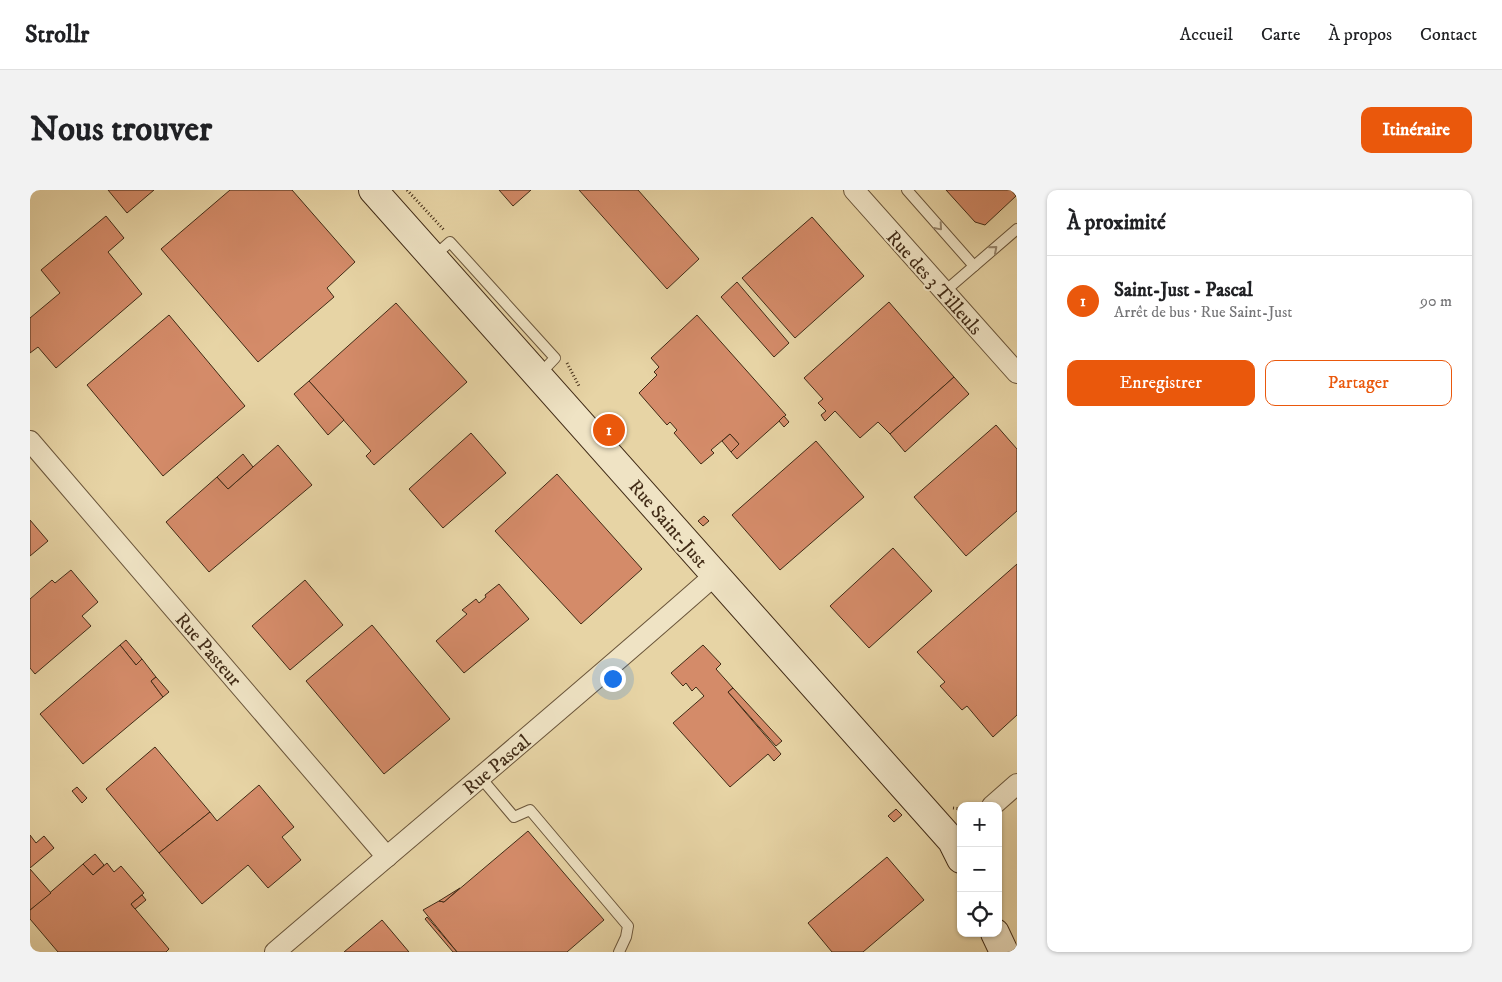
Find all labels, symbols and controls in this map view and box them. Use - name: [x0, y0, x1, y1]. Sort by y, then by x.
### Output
- text: Strollr: [25, 20, 89, 50]
- text: Accueil: [1180, 24, 1233, 46]
- text: Carte: [1261, 24, 1300, 46]
- text: À propos: [1328, 24, 1392, 46]
- text: Contact: [1420, 24, 1477, 46]
- button: Itinéraire: [1361, 107, 1472, 153]
- text: Nous trouver: [30, 108, 212, 152]
- text: À proximité: [1067, 210, 1166, 236]
- one-way arrow: [934, 221, 943, 230]
- street label: Rue des 3 Tilleuls: [881, 226, 987, 340]
- one-way arrow: [988, 246, 997, 255]
- text: Saint-Just - Pascal: [1114, 279, 1253, 302]
- text: 1: [1080, 291, 1086, 311]
- text: 90 m: [1420, 291, 1452, 311]
- text: Arrêt de bus · Rue Saint-Just: [1114, 302, 1292, 322]
- button: Enregistrer: [1067, 360, 1255, 406]
- button: Partager: [1265, 360, 1452, 406]
- pin: 1: [593, 411, 625, 449]
- street label: Rue Saint-Just: [623, 475, 712, 573]
- street label: Rue Pasteur: [170, 609, 246, 691]
- your location: [600, 666, 626, 692]
- street label: Rue Pascal: [458, 730, 536, 800]
- map controls: [957, 802, 1002, 937]
- button: +: [957, 802, 1002, 847]
- button: −: [957, 847, 1002, 892]
- button: locate: [957, 892, 1002, 937]

